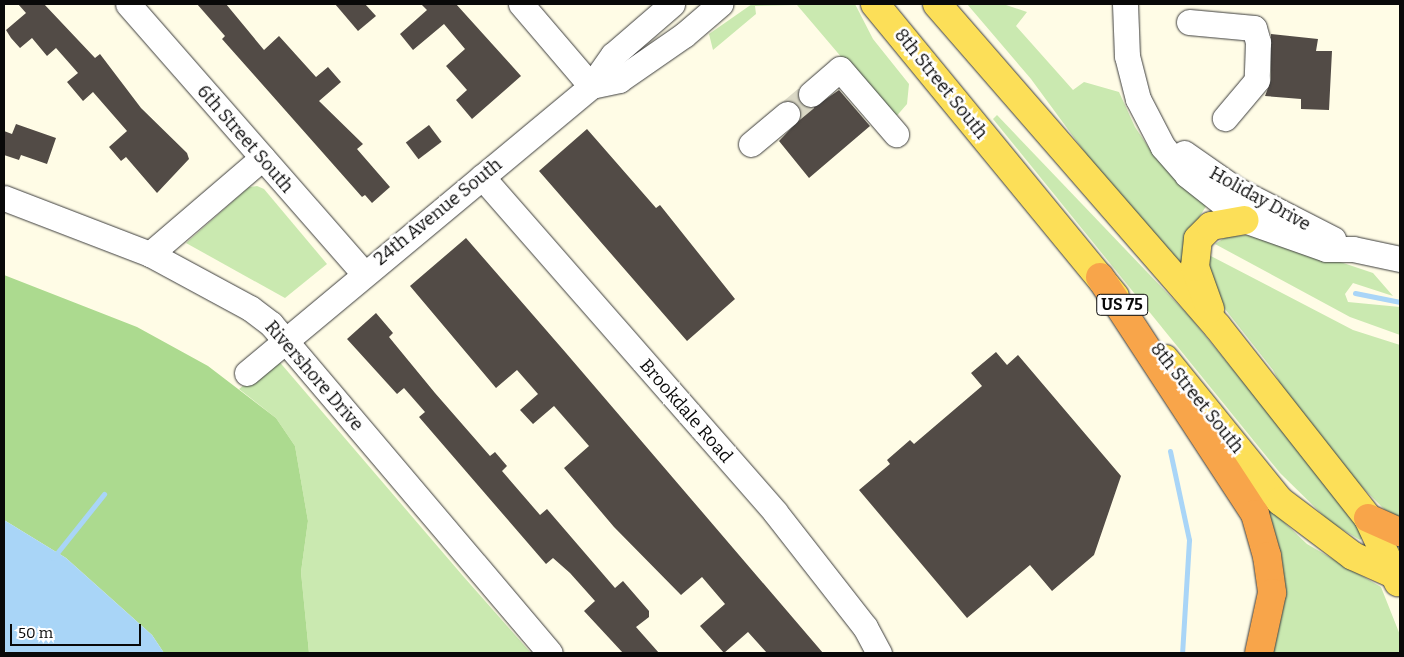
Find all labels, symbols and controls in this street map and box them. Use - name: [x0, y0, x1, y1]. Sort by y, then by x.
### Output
- street label: 8th Street South: [890, 24, 992, 144]
- street label: 6th Street South: [192, 81, 298, 197]
- street label: 24th Avenue South: [370, 154, 506, 270]
- street label: Holiday Drive: [1206, 162, 1314, 236]
- road number: US 75: [1096, 292, 1148, 318]
- street label: Rivershore Drive: [260, 317, 368, 435]
- street label: 8th Street South: [1146, 338, 1248, 458]
- street label: Brookdale Road: [635, 355, 737, 467]
- scale bar: [12, 614, 144, 646]
- text: 50 m: [18, 624, 53, 642]

